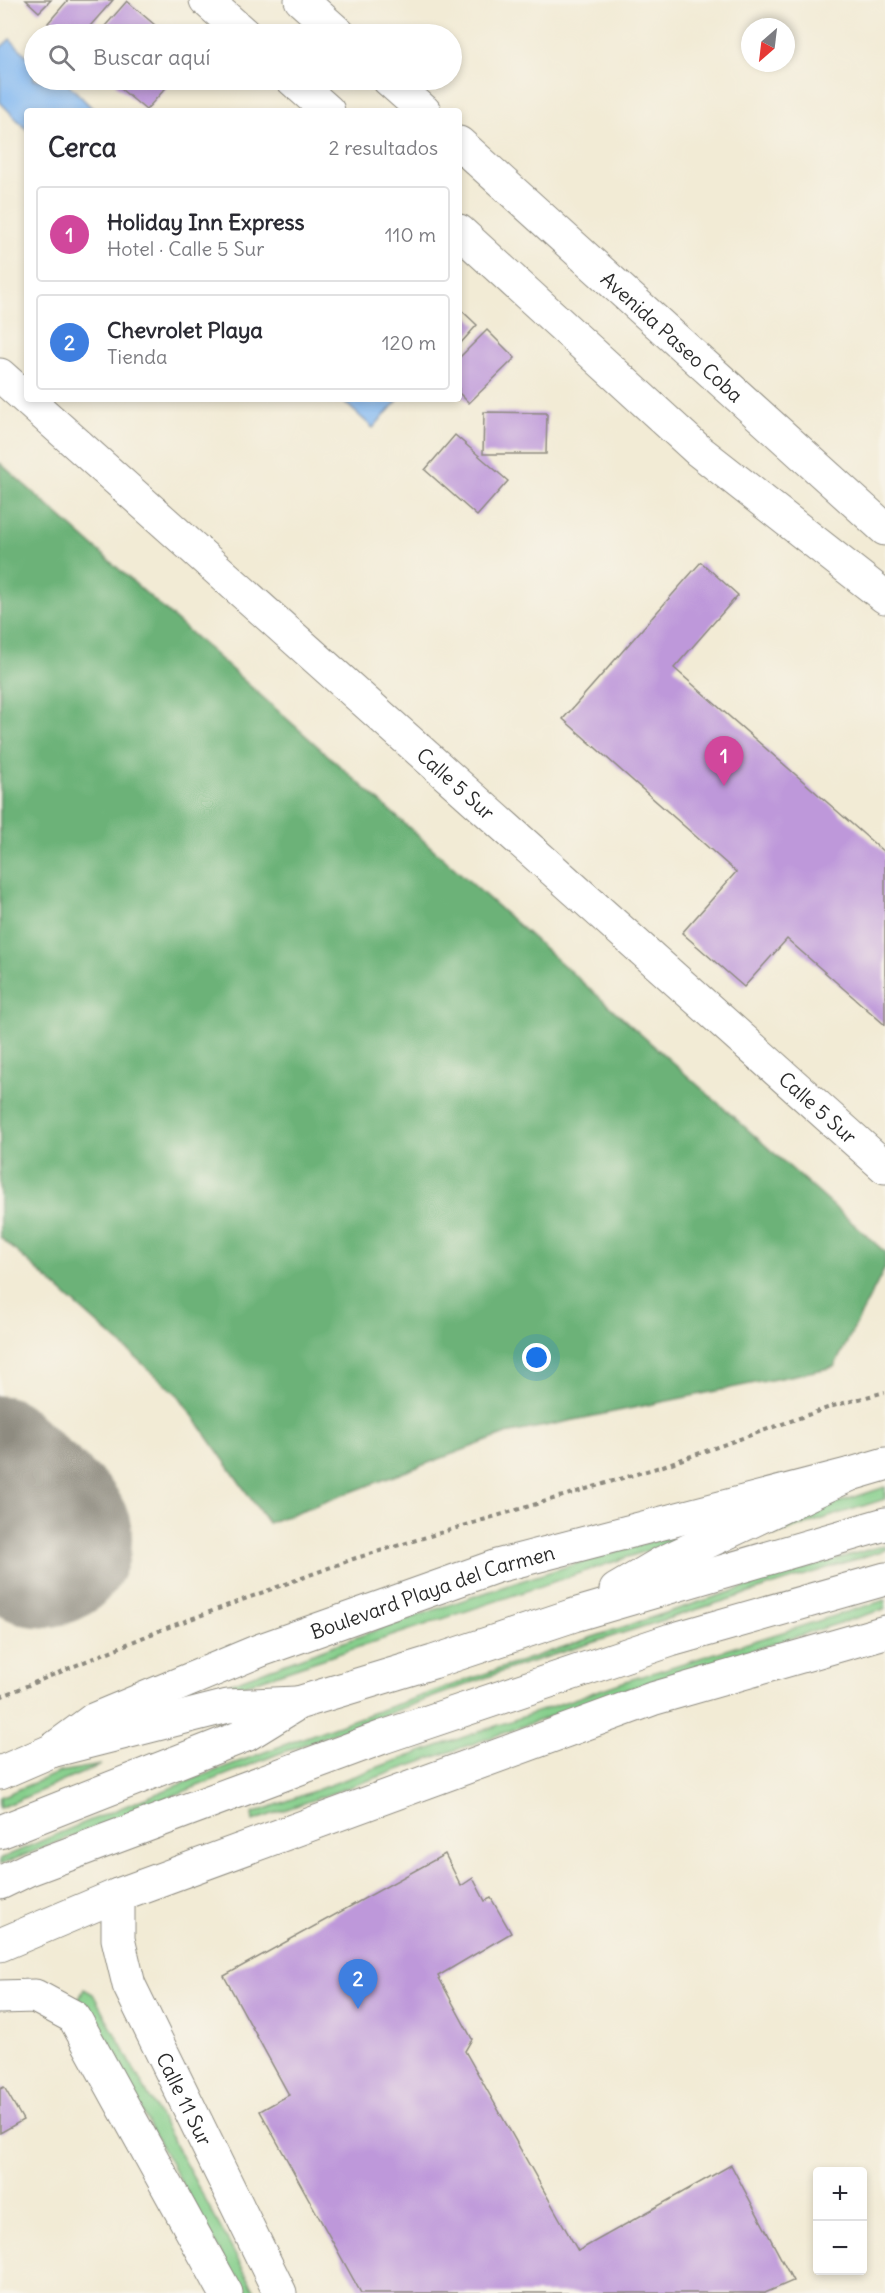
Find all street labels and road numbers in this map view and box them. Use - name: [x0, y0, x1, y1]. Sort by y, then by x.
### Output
- street label: Avenida Paseo Coba: [596, 266, 749, 407]
- street label: Calle 5 Sur: [412, 742, 500, 825]
- street label: Calle 5 Sur: [774, 1066, 862, 1149]
- street label: Boulevard Playa del Carmen: [307, 1539, 557, 1644]
- street label: Calle 11 Sur: [151, 2048, 218, 2149]

